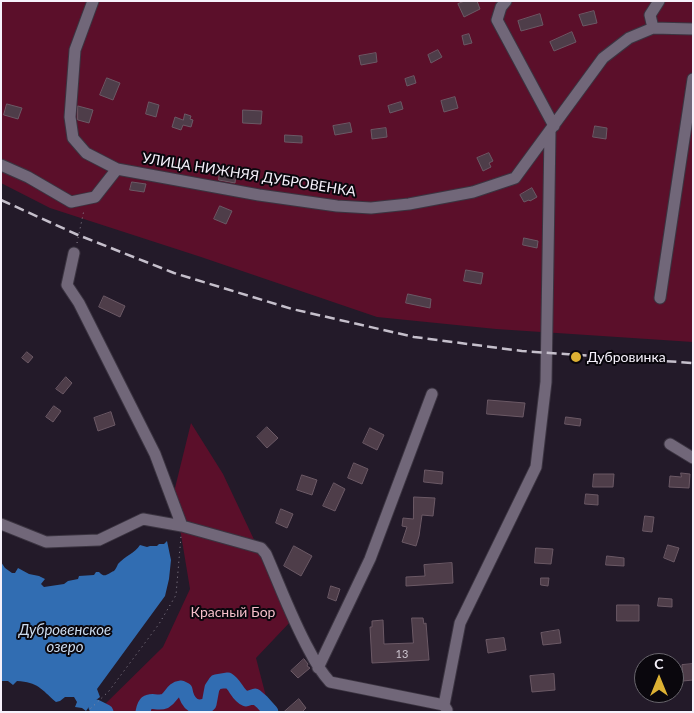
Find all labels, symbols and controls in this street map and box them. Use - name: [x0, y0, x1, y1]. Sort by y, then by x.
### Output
- street label: УЛИЦА НИЖНЯЯ ДУБРОВЕНКА: [141, 150, 357, 200]
- place label: Дубровинка: [587, 349, 666, 365]
- marker: Дубровинка: [569, 350, 583, 364]
- park label: Красный Бор: [191, 604, 275, 620]
- water label: Дубровенское озеро: [19, 621, 111, 656]
- house number: 13: [396, 647, 408, 661]
- north arrow: [634, 653, 684, 703]
- text: С: [654, 655, 664, 672]

